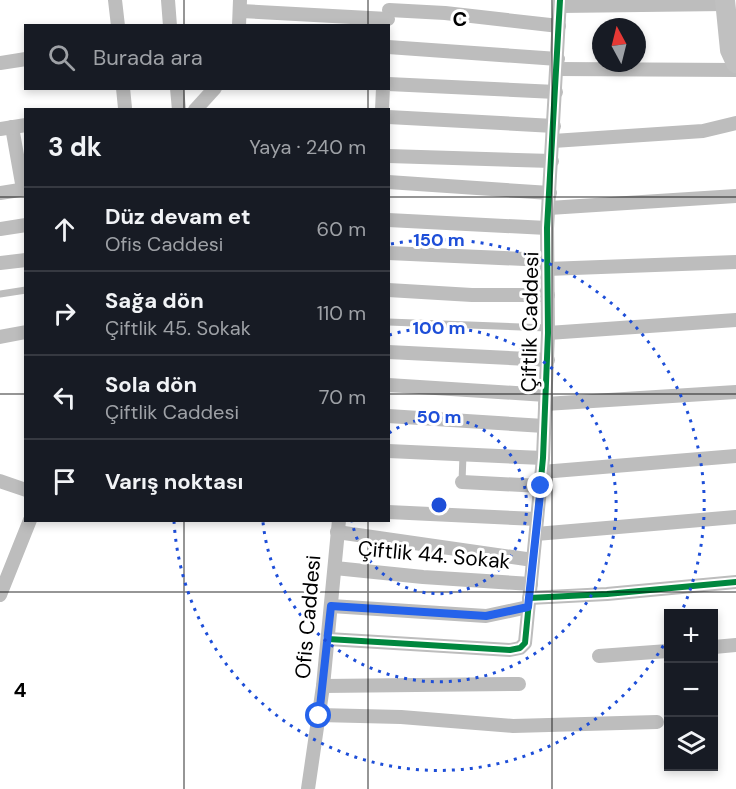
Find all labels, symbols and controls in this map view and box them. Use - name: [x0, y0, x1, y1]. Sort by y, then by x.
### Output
- text: C: [453, 6, 467, 32]
- north arrow: [592, 18, 646, 72]
- search box: [24, 24, 390, 90]
- icon: search: [45, 41, 78, 74]
- text: Burada ara: [93, 43, 203, 72]
- text: 3 dk: [48, 130, 102, 164]
- text: Yaya · 240 m: [249, 134, 366, 160]
- text: Düz devam et: [105, 202, 250, 231]
- icon: ahead: [48, 213, 81, 246]
- text: 60 m: [317, 216, 366, 242]
- text: 150 m: [413, 228, 465, 252]
- text: Ofis Caddesi: [105, 231, 223, 257]
- street label: Çiftlik Caddesi: [515, 251, 545, 393]
- text: Sağa dön: [105, 286, 204, 315]
- icon: right: [48, 297, 81, 330]
- text: 110 m: [317, 300, 366, 326]
- text: Çiftlik 45. Sokak: [105, 315, 251, 341]
- text: 100 m: [412, 316, 466, 340]
- text: Sola dön: [105, 370, 197, 399]
- icon: left: [48, 381, 81, 414]
- text: 70 m: [319, 384, 366, 410]
- text: Çiftlik Caddesi: [105, 399, 239, 425]
- text: 50 m: [416, 405, 462, 429]
- icon: arrive: [48, 465, 81, 498]
- text: Varış noktası: [105, 467, 243, 496]
- route end: [527, 472, 553, 498]
- centre of rings: [429, 495, 449, 515]
- street label: Çiftlik 44. Sokak: [357, 534, 512, 576]
- street label: Ofis Caddesi: [289, 554, 327, 680]
- map controls: [664, 609, 718, 771]
- button: +: [664, 609, 718, 663]
- button: −: [664, 663, 718, 717]
- text: 4: [14, 677, 27, 703]
- route start: [305, 702, 331, 728]
- button: layers: [664, 717, 718, 771]

